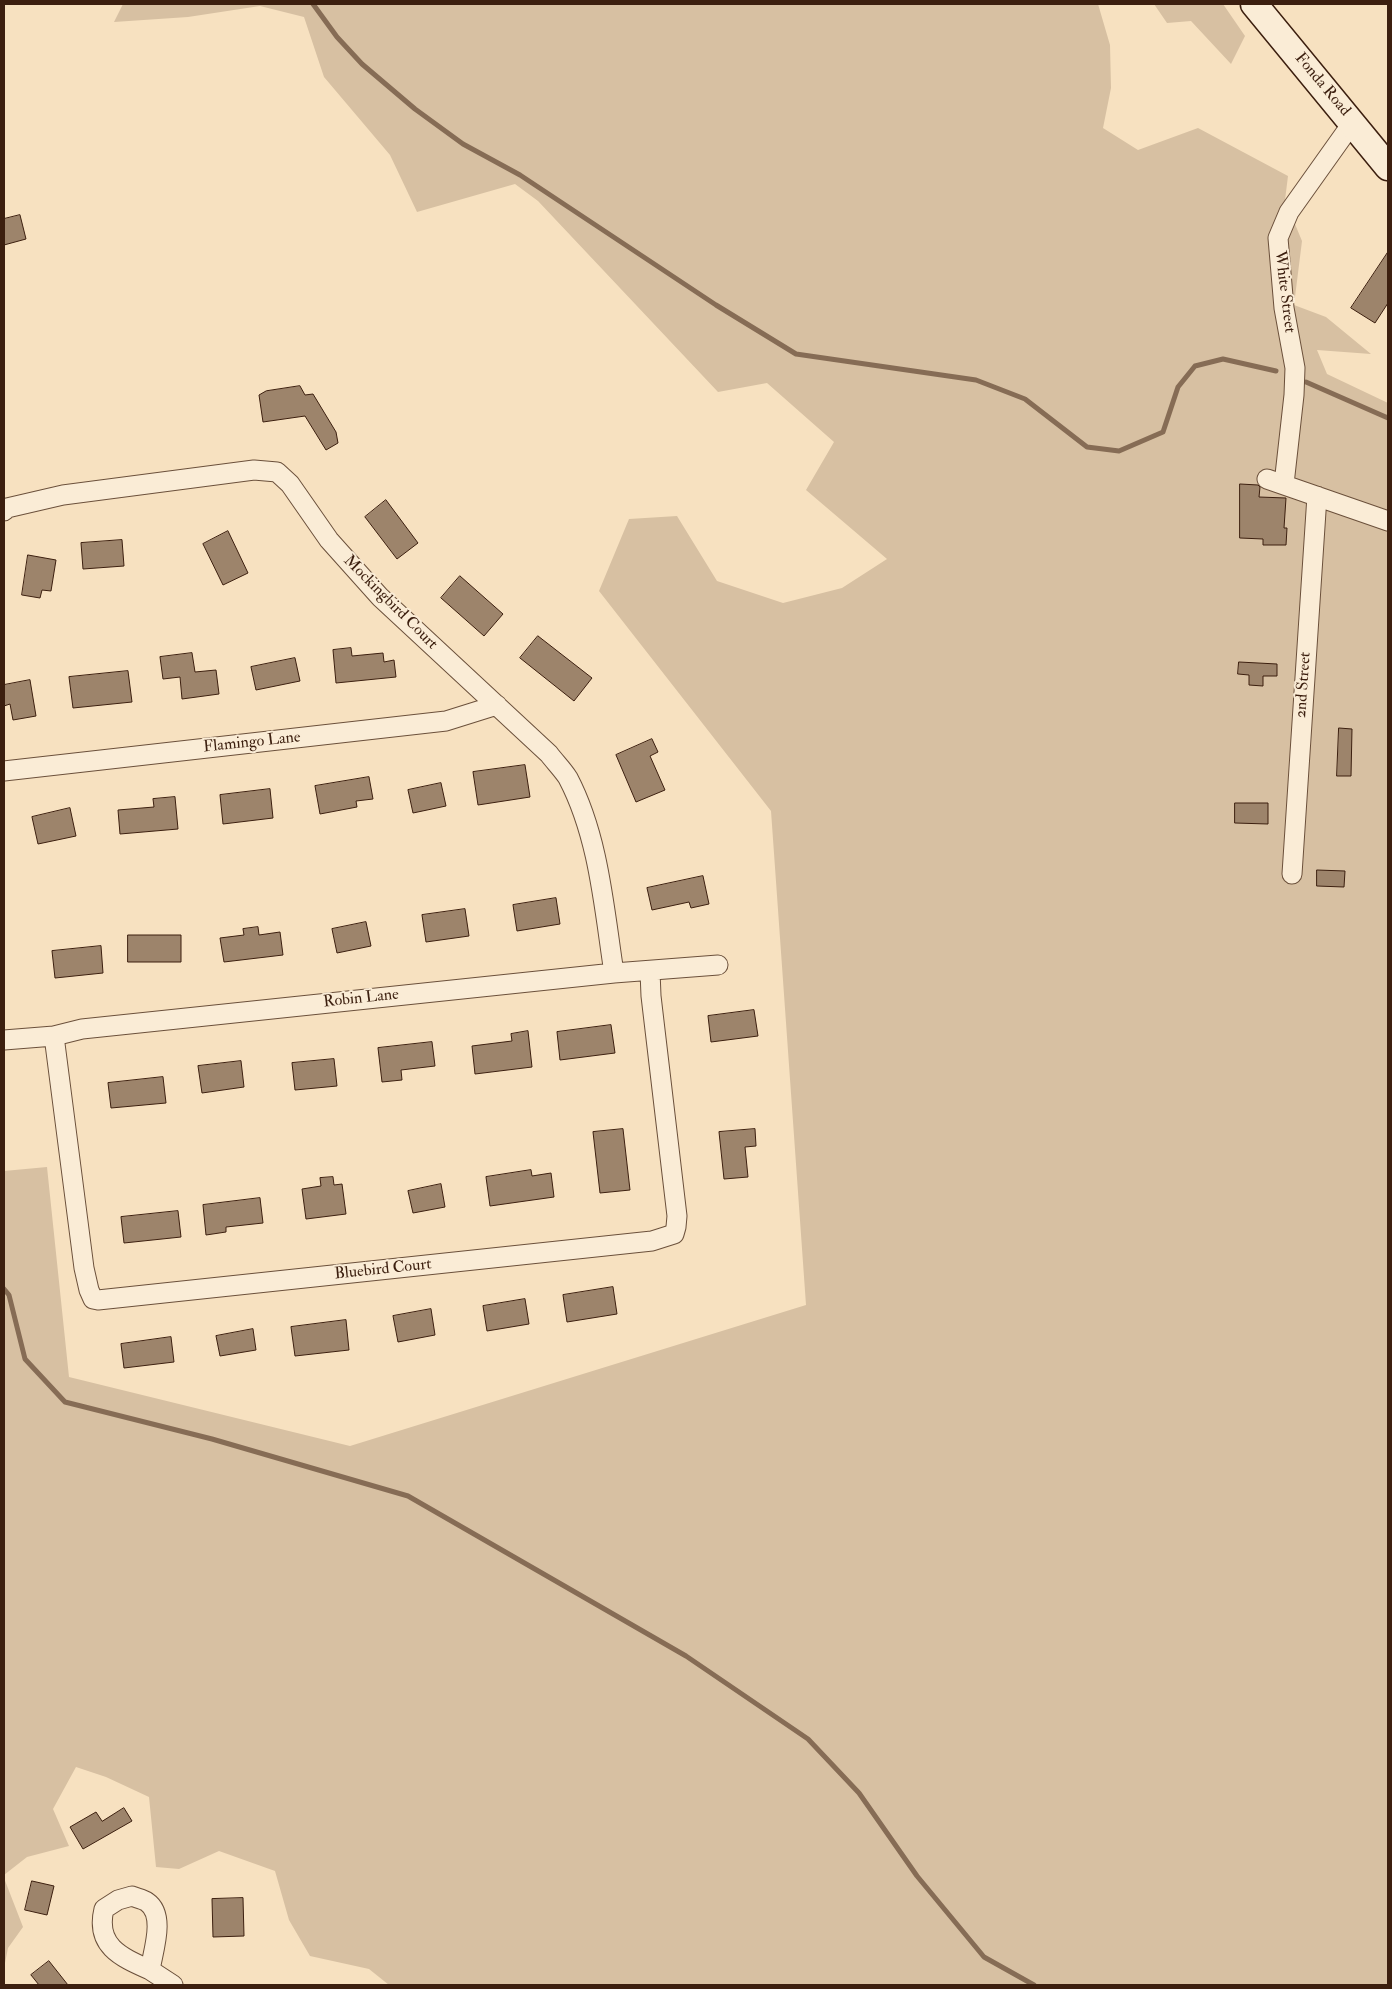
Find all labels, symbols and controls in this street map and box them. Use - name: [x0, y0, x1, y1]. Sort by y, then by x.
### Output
- street label: Fonda Road: [1290, 49, 1354, 121]
- street label: White Street: [1269, 250, 1299, 334]
- street label: Mockingbird Court: [339, 552, 441, 654]
- street label: 2nd Street: [1292, 651, 1316, 719]
- street label: Flamingo Lane: [202, 728, 302, 758]
- street label: Robin Lane: [322, 985, 400, 1013]
- street label: Bluebird Court: [334, 1255, 432, 1285]

